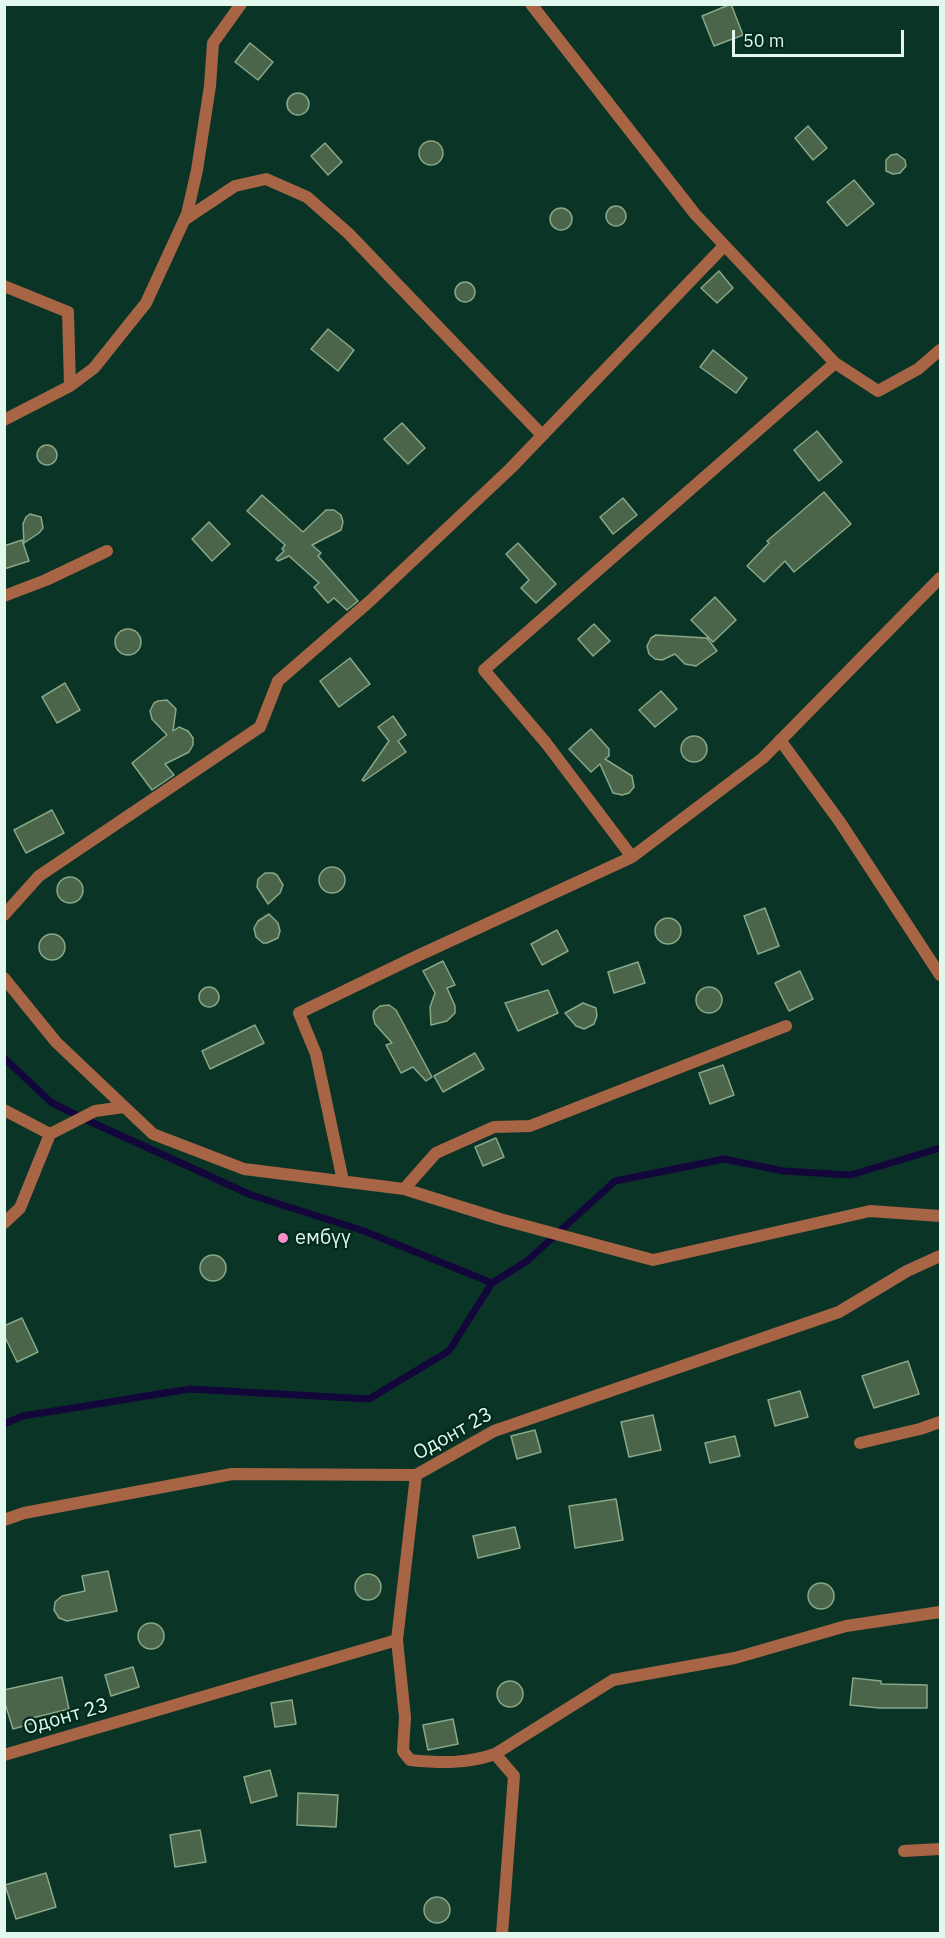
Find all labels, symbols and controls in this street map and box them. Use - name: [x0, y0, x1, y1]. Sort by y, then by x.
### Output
- scale bar: [735, 18, 908, 56]
- text: 50 m: [743, 29, 785, 52]
- place label: ембүү: [295, 1226, 351, 1250]
- marker: ембүү: [276, 1231, 290, 1245]
- street label: Одонт 23: [409, 1402, 497, 1466]
- street label: Одонт 23: [21, 1693, 111, 1741]

